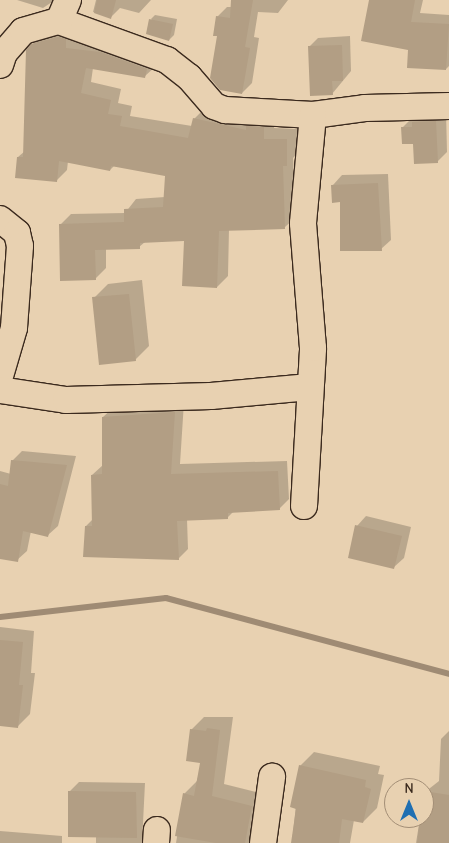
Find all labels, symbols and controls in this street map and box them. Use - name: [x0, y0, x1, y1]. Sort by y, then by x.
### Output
- north arrow: [384, 778, 434, 828]
- text: N: [404, 780, 414, 797]

